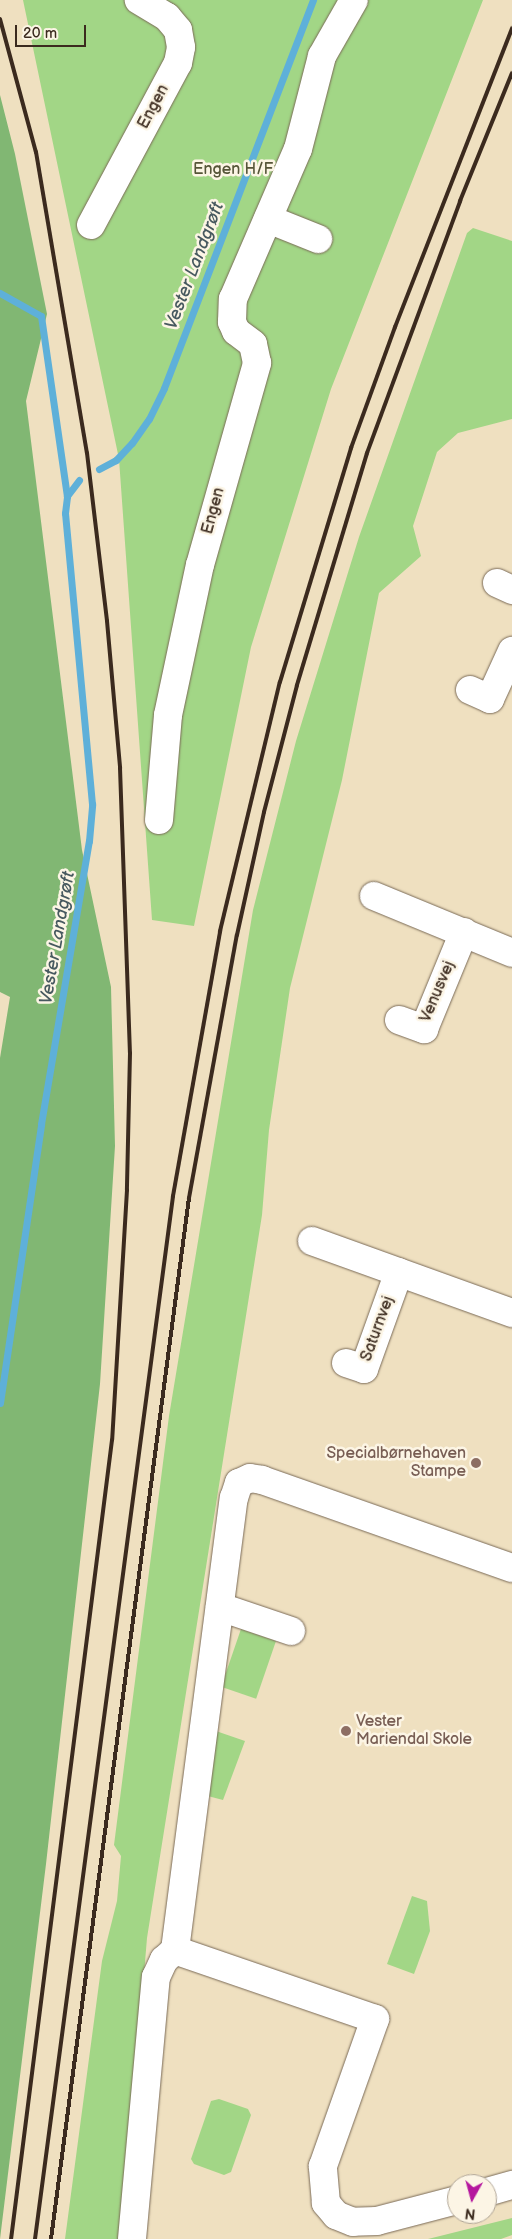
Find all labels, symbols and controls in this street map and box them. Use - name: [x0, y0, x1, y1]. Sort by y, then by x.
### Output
- scale bar: [18, 15, 89, 47]
- text: 20 m: [23, 24, 57, 43]
- street label: Engen: [134, 82, 174, 132]
- park label: Engen H/F: [193, 160, 273, 180]
- water label: Vester Landgrøft: [161, 199, 229, 333]
- street label: Engen: [199, 486, 229, 536]
- water label: Vester Landgrøft: [36, 870, 80, 1006]
- street label: Venusvej: [417, 958, 459, 1026]
- street label: Saturnvej: [357, 1294, 399, 1364]
- place label: Specialbørnehaven Stampe: [326, 1444, 466, 1482]
- marker: Specialbørnehaven Stampe: [470, 1457, 482, 1469]
- place label: Vester Mariendal Skole: [356, 1712, 472, 1750]
- marker: Vester Mariendal Skole: [340, 1725, 352, 1737]
- north arrow: [447, 2174, 497, 2224]
- text: N: [464, 2204, 476, 2222]

